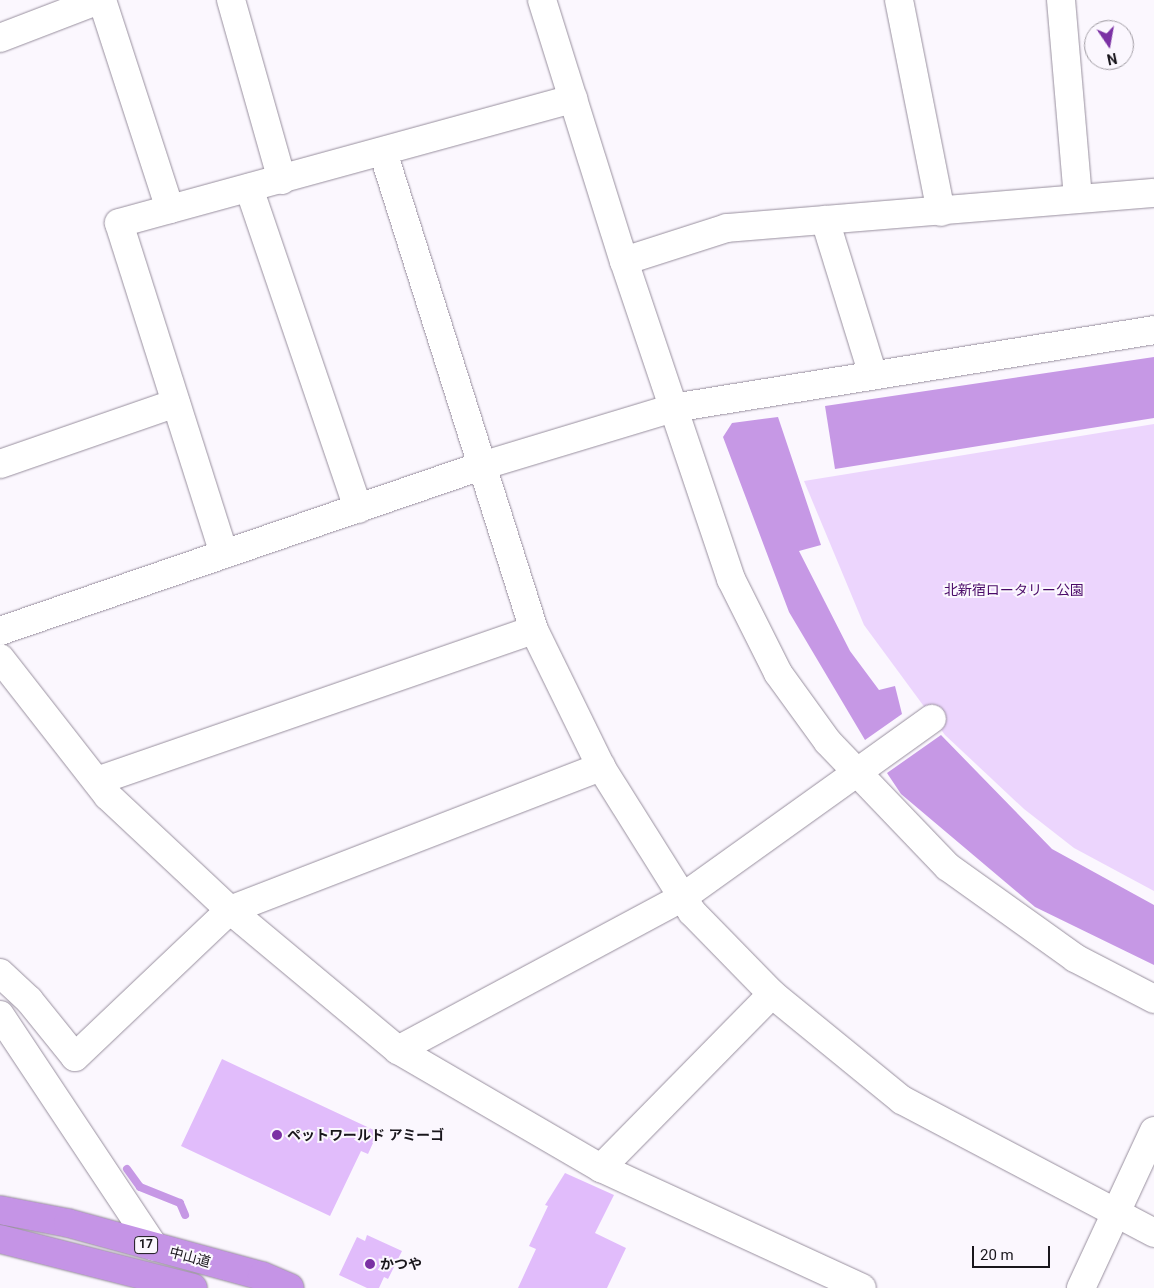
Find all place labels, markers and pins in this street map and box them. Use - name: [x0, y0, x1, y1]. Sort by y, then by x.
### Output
- place label: ペットワールド アミーゴ: [287, 1127, 444, 1143]
- marker: ペットワールド アミーゴ: [271, 1129, 283, 1141]
- place label: かつや: [380, 1256, 422, 1272]
- marker: かつや: [364, 1258, 376, 1270]

